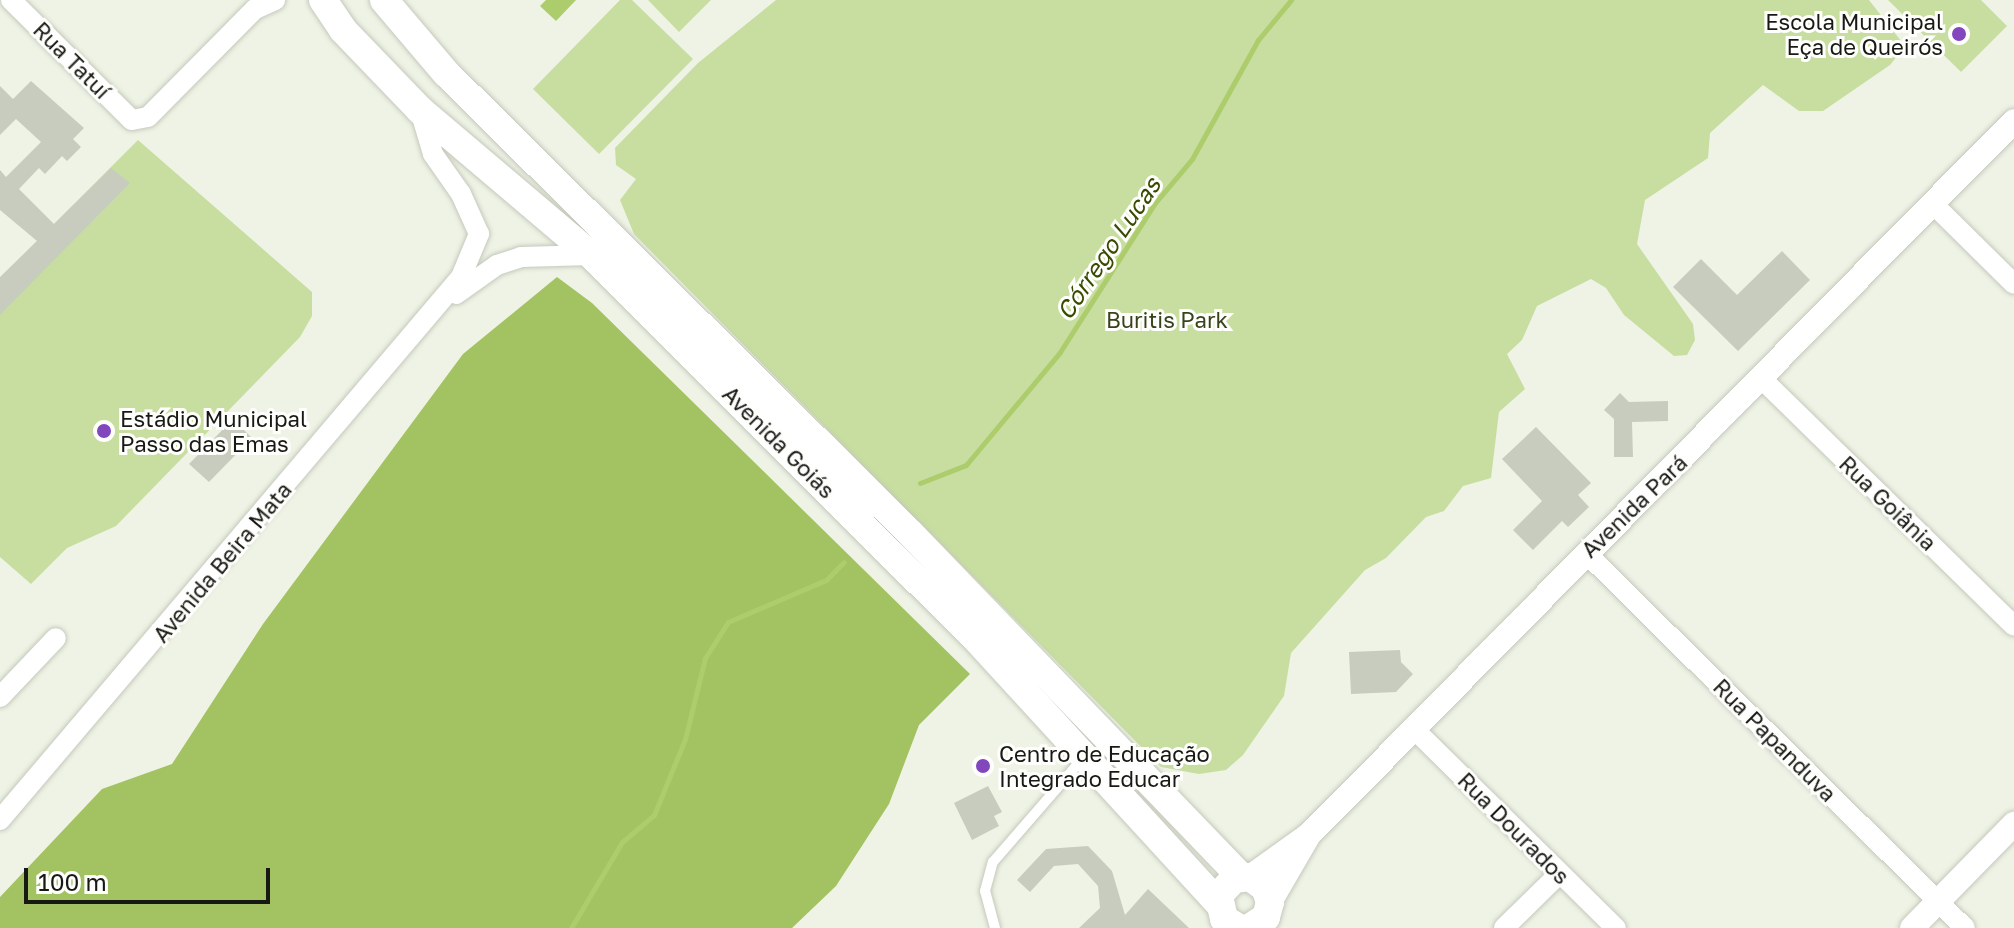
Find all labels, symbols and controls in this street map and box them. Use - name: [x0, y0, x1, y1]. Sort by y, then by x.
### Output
- place label: Escola Municipal Eça de Queirós: [1765, 8, 1943, 60]
- street label: Rua Tatuí: [28, 16, 116, 104]
- marker: Escola Municipal Eça de Queirós: [1950, 25, 1968, 43]
- water label: Córrego Lucas: [1050, 171, 1166, 325]
- park label: Buritis Park: [1106, 307, 1228, 333]
- street label: Avenida Goiás: [717, 380, 841, 504]
- place label: Estádio Municipal Passo das Emas: [120, 405, 307, 456]
- marker: Estádio Municipal Passo das Emas: [95, 422, 113, 440]
- street label: Avenida Pará: [1576, 449, 1692, 563]
- street label: Rua Goiânia: [1834, 450, 1942, 556]
- street label: Avenida Beira Mata: [147, 477, 297, 647]
- street label: Rua Papanduva: [1708, 673, 1842, 807]
- place label: Centro de Educação Integrado Educar: [999, 740, 1210, 792]
- marker: Centro de Educação Integrado Educar: [974, 757, 992, 775]
- street label: Rua Dourados: [1453, 767, 1575, 889]
- scale bar: [28, 852, 274, 902]
- text: 100 m: [38, 867, 107, 896]

